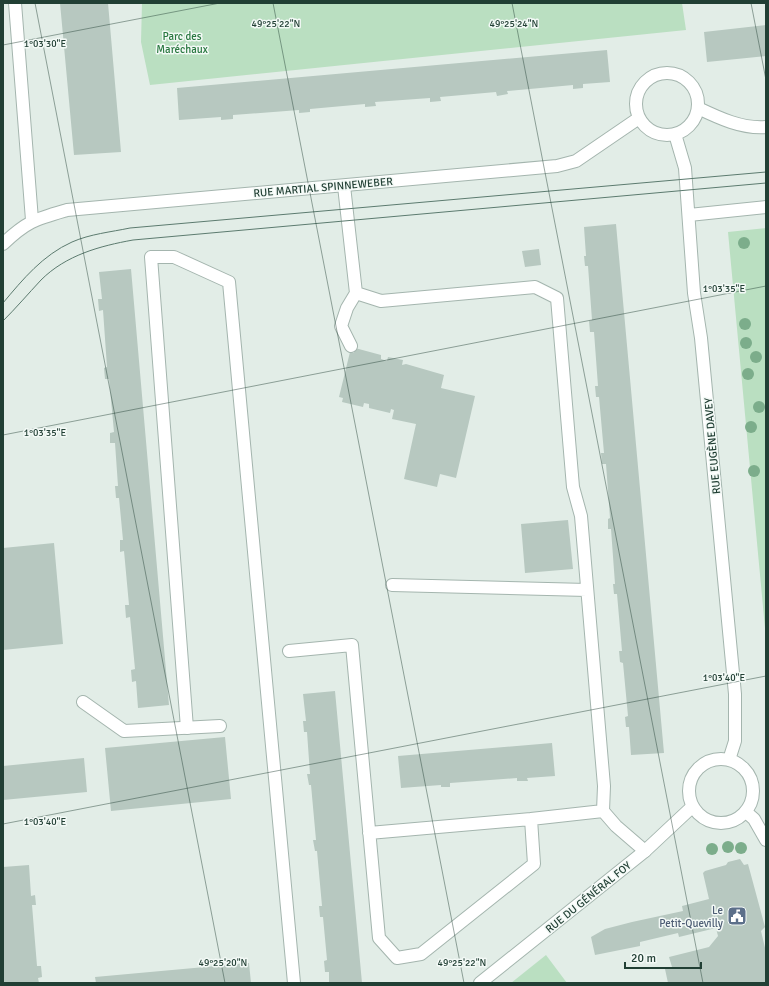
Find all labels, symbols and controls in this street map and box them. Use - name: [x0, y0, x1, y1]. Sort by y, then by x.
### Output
- text: 49°25'22"N: [252, 18, 300, 30]
- text: 49°25'24"N: [490, 18, 538, 30]
- park label: Parc des Maréchaux: [156, 30, 208, 56]
- text: 1°03'30"E: [24, 38, 66, 50]
- street label: RUE MARTIAL SPINNEWEBER: [253, 175, 394, 200]
- text: 1°03'35"E: [703, 283, 745, 295]
- street label: RUE EUGÈNE DAVEY: [701, 397, 723, 495]
- text: 1°03'35"E: [24, 427, 66, 439]
- text: 1°03'40"E: [703, 672, 745, 684]
- text: 1°03'40"E: [24, 816, 66, 828]
- street label: RUE DU GÉNÉRAL FOY: [542, 858, 634, 936]
- place label: Le Petit-Quevilly: [659, 904, 724, 930]
- public building icon: Le Petit-Quevilly: [726, 905, 748, 927]
- scale bar: [625, 944, 701, 970]
- text: 20 m: [631, 951, 656, 966]
- text: 49°25'20"N: [199, 957, 247, 969]
- text: 49°25'22"N: [438, 957, 486, 969]

